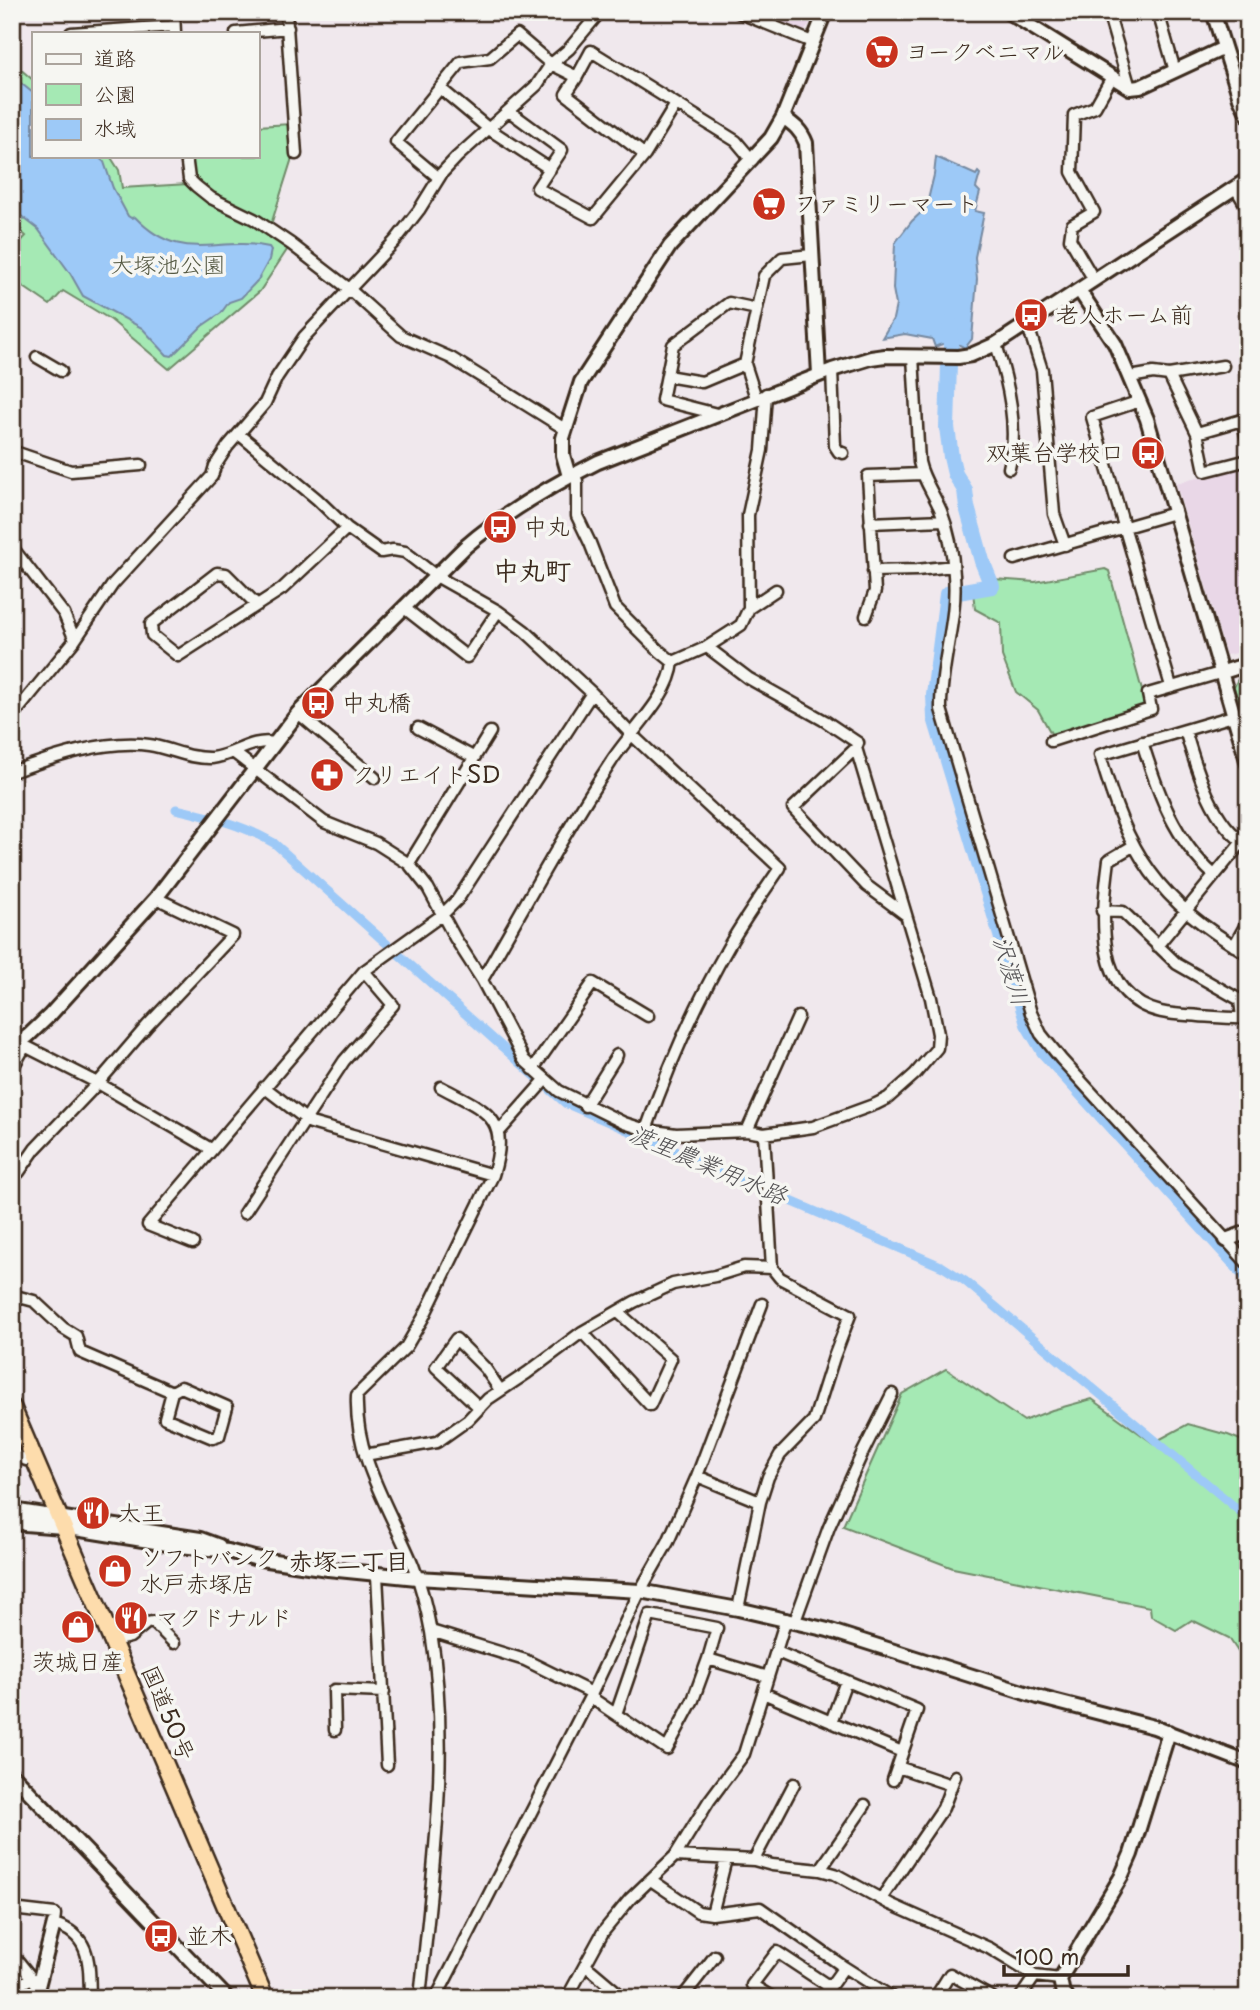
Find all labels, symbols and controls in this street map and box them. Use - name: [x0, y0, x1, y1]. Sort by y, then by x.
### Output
- legend: [32, 32, 259, 158]
- supermarket icon: ヨークベニマル: [863, 33, 901, 71]
- place label: ヨークベニマル: [906, 33, 1065, 68]
- text: 道路: [94, 41, 136, 73]
- text: 公園: [94, 77, 136, 109]
- text: 水域: [94, 111, 136, 143]
- supermarket icon: ファミリーマート: [750, 185, 788, 223]
- place label: ファミリーマート: [794, 185, 978, 220]
- park label: 大塚池公園: [111, 246, 226, 281]
- bus stop icon: 老人ホーム前: [1012, 296, 1050, 334]
- place label: 老人ホーム前: [1056, 296, 1193, 331]
- place label: 双葉台学校口: [986, 434, 1124, 469]
- bus stop icon: 双葉台学校口: [1129, 434, 1167, 472]
- bus stop icon: 中丸: [481, 508, 519, 546]
- place label: 中丸: [524, 508, 570, 543]
- district label: 中丸町: [493, 550, 571, 589]
- bus stop icon: 中丸橋: [299, 684, 337, 722]
- place label: 中丸橋: [342, 684, 411, 719]
- pharmacy icon: クリエイトSD: [308, 756, 346, 794]
- place label: クリエイトSD: [352, 756, 501, 791]
- water label: 沢渡川: [985, 931, 1041, 1010]
- water label: 渡里農業用水路: [624, 1114, 795, 1213]
- restaurant icon: 大王: [74, 1494, 112, 1532]
- place label: 大王: [118, 1494, 164, 1529]
- place label: ソフトバンク 水戸赤塚店: [140, 1539, 278, 1600]
- district label: 赤塚二丁目: [289, 1542, 409, 1578]
- shop icon: ソフトバンク 水戸赤塚店: [96, 1552, 134, 1590]
- restaurant icon: マクドナルド: [112, 1599, 150, 1637]
- place label: マクドナルド: [156, 1599, 292, 1634]
- shop icon: 茨城日産: [59, 1608, 97, 1646]
- place label: 茨城日産: [32, 1643, 124, 1678]
- street label: 国道50号: [134, 1659, 205, 1766]
- bus stop icon: 並木: [142, 1917, 180, 1955]
- place label: 並木: [186, 1917, 232, 1952]
- scale bar: [1004, 1933, 1129, 1977]
- text: 100 m: [1015, 1940, 1079, 1972]

